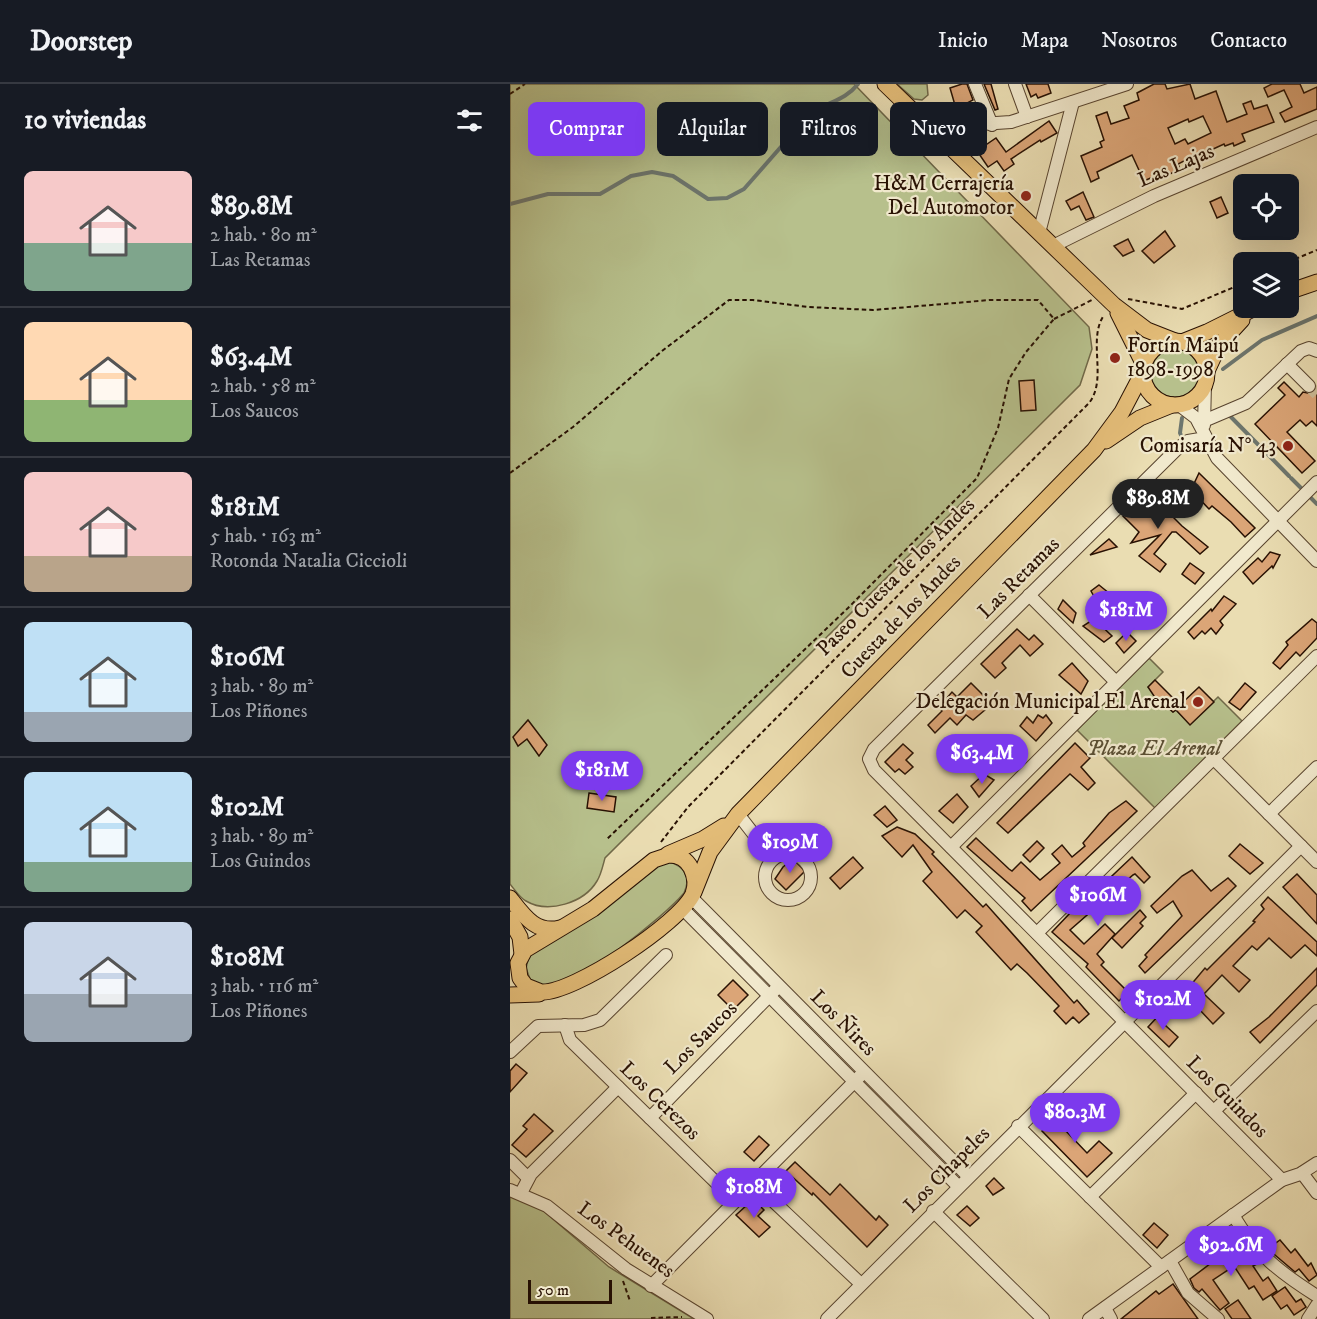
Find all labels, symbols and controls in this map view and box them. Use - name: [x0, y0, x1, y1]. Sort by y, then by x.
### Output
- text: Doorstep: [30, 24, 132, 59]
- text: Inicio: [938, 28, 988, 54]
- text: Mapa: [1021, 28, 1068, 54]
- text: Nosotros: [1101, 28, 1177, 54]
- text: Contacto: [1210, 28, 1287, 54]
- chip: Comprar: [528, 102, 645, 156]
- chip: Alquilar: [657, 102, 768, 156]
- chip: Filtros: [780, 102, 878, 156]
- chip: Nuevo: [890, 102, 987, 156]
- text: 10 viviendas: [24, 104, 146, 137]
- icon: filters: [453, 104, 486, 137]
- street label: Las Lajas: [1134, 138, 1218, 194]
- place label: H&M Cerrajería Del Automotor: [873, 171, 1014, 221]
- map controls: [1233, 174, 1299, 318]
- button: locate: [1233, 174, 1299, 240]
- marker: H&M Cerrajería Del Automotor: [1019, 189, 1033, 203]
- text: $89.8M: [210, 190, 293, 223]
- icon: home: [72, 195, 144, 267]
- text: 2 hab. · 80 m²: [210, 223, 317, 248]
- text: Las Retamas: [210, 248, 310, 273]
- button: layers: [1233, 252, 1299, 318]
- place label: Fortín Maipú 1898-1998: [1127, 333, 1239, 383]
- text: $63.4M: [210, 341, 293, 374]
- icon: home: [72, 346, 144, 418]
- marker: Fortín Maipú 1898-1998: [1108, 351, 1122, 365]
- text: 2 hab. · 58 m²: [210, 374, 316, 399]
- text: Los Saucos: [210, 399, 299, 424]
- place label: Comisaría N° 43: [1140, 433, 1276, 459]
- marker: Comisaría N° 43: [1281, 439, 1295, 453]
- pin: $89.8M: [1109, 479, 1207, 530]
- text: $89.8M: [1126, 486, 1190, 511]
- text: $181M: [210, 491, 280, 524]
- street label: Paseo Cuesta de los Andes: [812, 493, 980, 661]
- icon: home: [72, 496, 144, 568]
- text: 5 hab. · 163 m²: [210, 524, 321, 549]
- street label: Las Retamas: [973, 532, 1065, 624]
- text: Rotonda Natalia Ciccioli: [210, 549, 407, 574]
- street label: Cuesta de los Andes: [836, 550, 966, 684]
- pin: $181M: [1084, 591, 1168, 642]
- text: $181M: [1099, 598, 1153, 623]
- text: $106M: [210, 641, 285, 674]
- icon: home: [72, 646, 144, 718]
- text: 3 hab. · 89 m²: [210, 674, 313, 699]
- place label: Delegación Municipal El Arenal: [916, 689, 1187, 715]
- marker: Delegación Municipal El Arenal: [1191, 695, 1205, 709]
- text: Los Piñones: [210, 699, 307, 724]
- pin: $63.4M: [933, 734, 1031, 785]
- park label: Plaza El Arenal: [1087, 736, 1224, 762]
- text: $63.4M: [950, 741, 1014, 766]
- pin: $181M: [560, 751, 644, 802]
- text: $181M: [575, 758, 629, 783]
- text: $102M: [210, 791, 284, 824]
- icon: home: [72, 796, 144, 868]
- pin: $109M: [748, 823, 832, 874]
- text: 3 hab. · 89 m²: [210, 824, 313, 849]
- text: $109M: [761, 830, 819, 855]
- text: Los Guindos: [210, 849, 311, 874]
- pin: $106M: [1056, 876, 1140, 927]
- text: $106M: [1069, 883, 1127, 908]
- text: $108M: [210, 941, 284, 974]
- icon: home: [72, 946, 144, 1018]
- text: 3 hab. · 116 m²: [210, 974, 318, 999]
- pin: $102M: [1121, 980, 1205, 1031]
- street label: Los Ñires: [804, 983, 883, 1062]
- text: $102M: [1134, 987, 1192, 1012]
- street label: Los Saucos: [659, 996, 743, 1080]
- text: Los Piñones: [210, 999, 307, 1024]
- street label: Los Guindos: [1180, 1050, 1274, 1144]
- street label: Los Cerezos: [614, 1056, 706, 1146]
- pin: $80.3M: [1026, 1093, 1124, 1144]
- text: $80.3M: [1044, 1100, 1106, 1125]
- street label: Los Chapeles: [898, 1121, 996, 1219]
- pin: $108M: [712, 1168, 796, 1219]
- text: $108M: [725, 1175, 783, 1200]
- street label: Los Pehuenes: [572, 1196, 680, 1284]
- pin: $92.6M: [1182, 1226, 1280, 1277]
- text: $92.6M: [1199, 1233, 1263, 1258]
- scale bar: [528, 1277, 612, 1304]
- text: 50 m: [537, 1280, 569, 1300]

